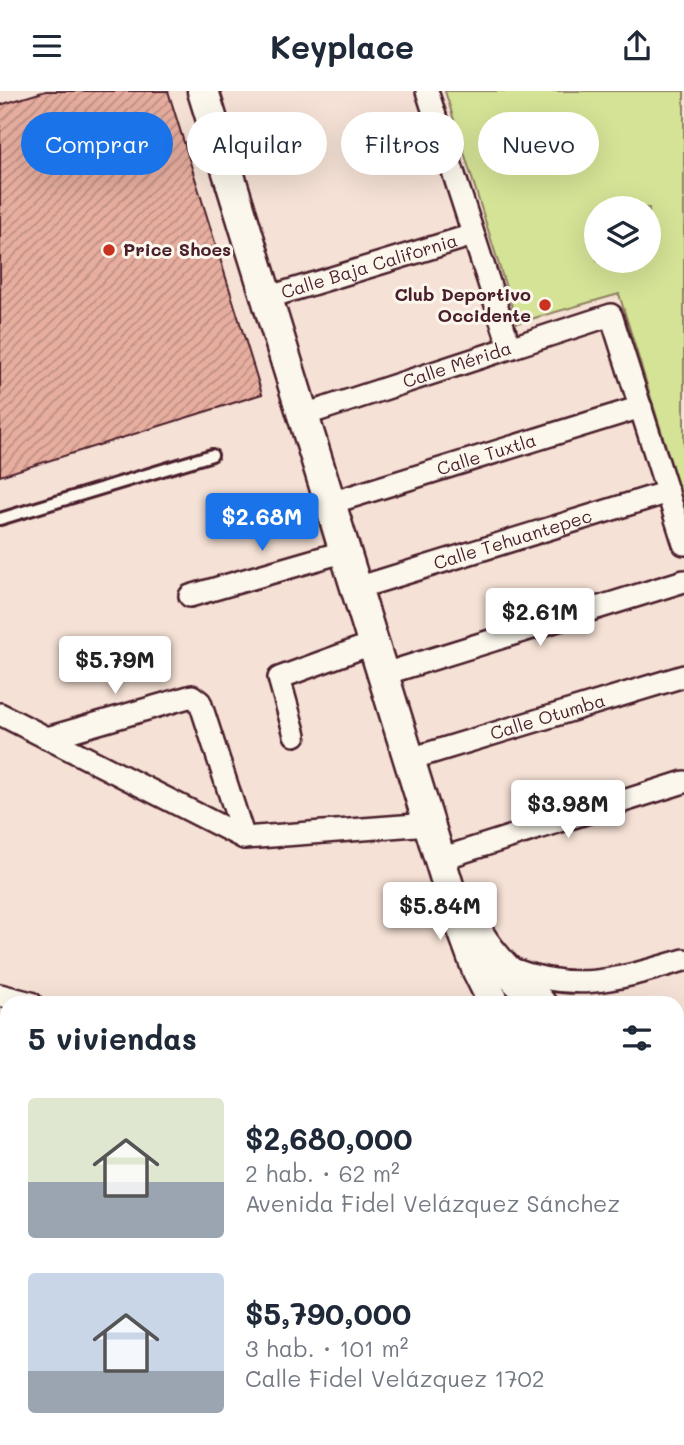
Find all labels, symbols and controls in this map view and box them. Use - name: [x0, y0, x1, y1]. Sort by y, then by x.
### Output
- text: Keyplace: [270, 25, 414, 67]
- icon: menu: [28, 27, 66, 65]
- icon: share: [618, 27, 656, 65]
- chip: Comprar: [21, 112, 173, 175]
- chip: Alquilar: [187, 112, 327, 175]
- chip: Filtros: [341, 112, 464, 175]
- chip: Nuevo: [478, 112, 599, 175]
- map controls: [584, 196, 661, 273]
- button: layers: [584, 196, 661, 273]
- street label: Calle Baja California: [278, 227, 460, 304]
- place label: Price Shoes: [123, 237, 231, 261]
- marker: Price Shoes: [101, 242, 117, 258]
- place label: Club Deportivo Occidente: [395, 282, 531, 327]
- marker: Club Deportivo Occidente: [537, 297, 553, 313]
- street label: Calle Mérida: [399, 335, 514, 393]
- street label: Calle Tuxtla: [434, 427, 539, 480]
- pin: $2.68M: [205, 493, 319, 553]
- text: $2.68M: [222, 501, 302, 531]
- street label: Calle Tehuantepec: [430, 503, 595, 575]
- pin: $2.61M: [483, 589, 597, 648]
- text: $2.61M: [502, 596, 578, 626]
- pin: $5.79M: [58, 637, 172, 696]
- text: $5.79M: [75, 644, 155, 674]
- street label: Calle Otumba: [487, 688, 608, 745]
- pin: $3.98M: [511, 781, 625, 840]
- text: $3.98M: [527, 788, 609, 818]
- pin: $5.84M: [383, 883, 497, 942]
- text: $5.84M: [399, 890, 481, 920]
- text: 5 viviendas: [28, 1018, 197, 1058]
- icon: filters: [618, 1019, 656, 1057]
- text: $2,680,000: [245, 1118, 413, 1158]
- icon: home: [84, 1126, 168, 1210]
- text: 2 hab. · 62 m²: [245, 1158, 400, 1188]
- text: Avenida Fidel Velázquez Sánchez: [245, 1188, 620, 1218]
- text: $5,790,000: [245, 1293, 411, 1333]
- icon: home: [84, 1301, 168, 1385]
- text: 3 hab. · 101 m²: [245, 1333, 408, 1363]
- text: Calle Fidel Velázquez 1702: [245, 1363, 544, 1393]

